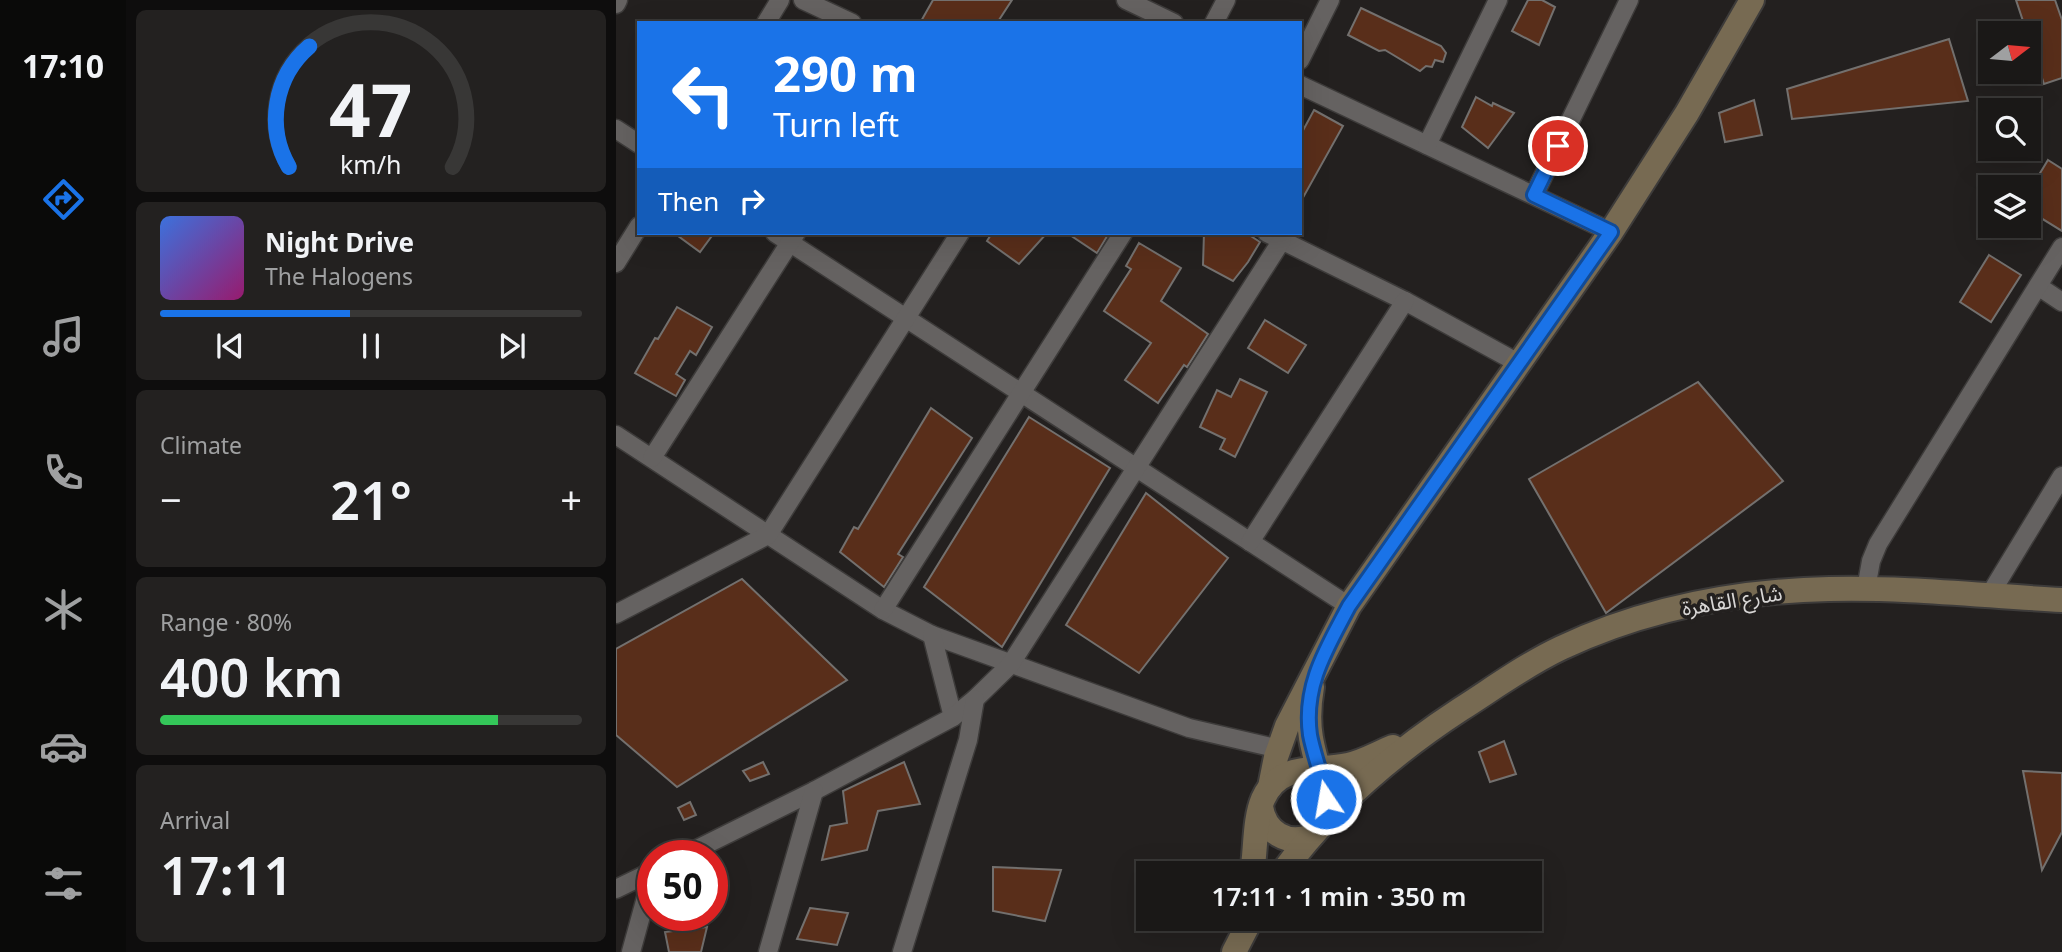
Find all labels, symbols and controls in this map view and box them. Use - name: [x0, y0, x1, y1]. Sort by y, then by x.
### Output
- north arrow: [1978, 21, 2040, 84]
- map controls: [1978, 21, 2041, 238]
- text: 290 m: [773, 40, 918, 106]
- text: 17:10: [22, 44, 104, 87]
- icon: left: [658, 49, 749, 140]
- text: 47: [329, 59, 413, 158]
- button: search: [1978, 98, 2041, 161]
- text: Turn left: [773, 103, 899, 146]
- pin: [1528, 116, 1588, 176]
- icon: arrive: [1539, 127, 1577, 165]
- text: km/h: [340, 147, 402, 181]
- icon: directions: [39, 175, 88, 224]
- button: layers: [1978, 175, 2041, 238]
- icon: right: [733, 182, 771, 220]
- text: Then: [658, 183, 719, 219]
- text: Night Drive: [265, 224, 414, 260]
- text: The Halogens: [265, 260, 413, 292]
- icon: music: [39, 312, 88, 361]
- icon: previous: [211, 327, 249, 365]
- icon: pause: [352, 327, 390, 365]
- icon: next: [493, 327, 531, 365]
- text: Climate: [160, 429, 242, 461]
- icon: phone: [39, 448, 88, 497]
- text: 21°: [330, 464, 412, 535]
- text: −: [160, 473, 182, 525]
- text: +: [560, 473, 582, 525]
- street label: شارع القاهرة: [1680, 578, 1785, 624]
- icon: climate: [39, 585, 88, 634]
- text: Range · 80%: [160, 606, 292, 638]
- text: 400 km: [160, 641, 343, 712]
- icon: car: [39, 722, 88, 771]
- position arrow: [1289, 762, 1363, 836]
- text: Arrival: [160, 804, 230, 836]
- text: 17:11: [160, 839, 293, 910]
- speed limit sign: 50: [637, 840, 728, 931]
- icon: filters: [39, 859, 88, 908]
- text: 17:11 · 1 min · 350 m: [1212, 878, 1466, 914]

